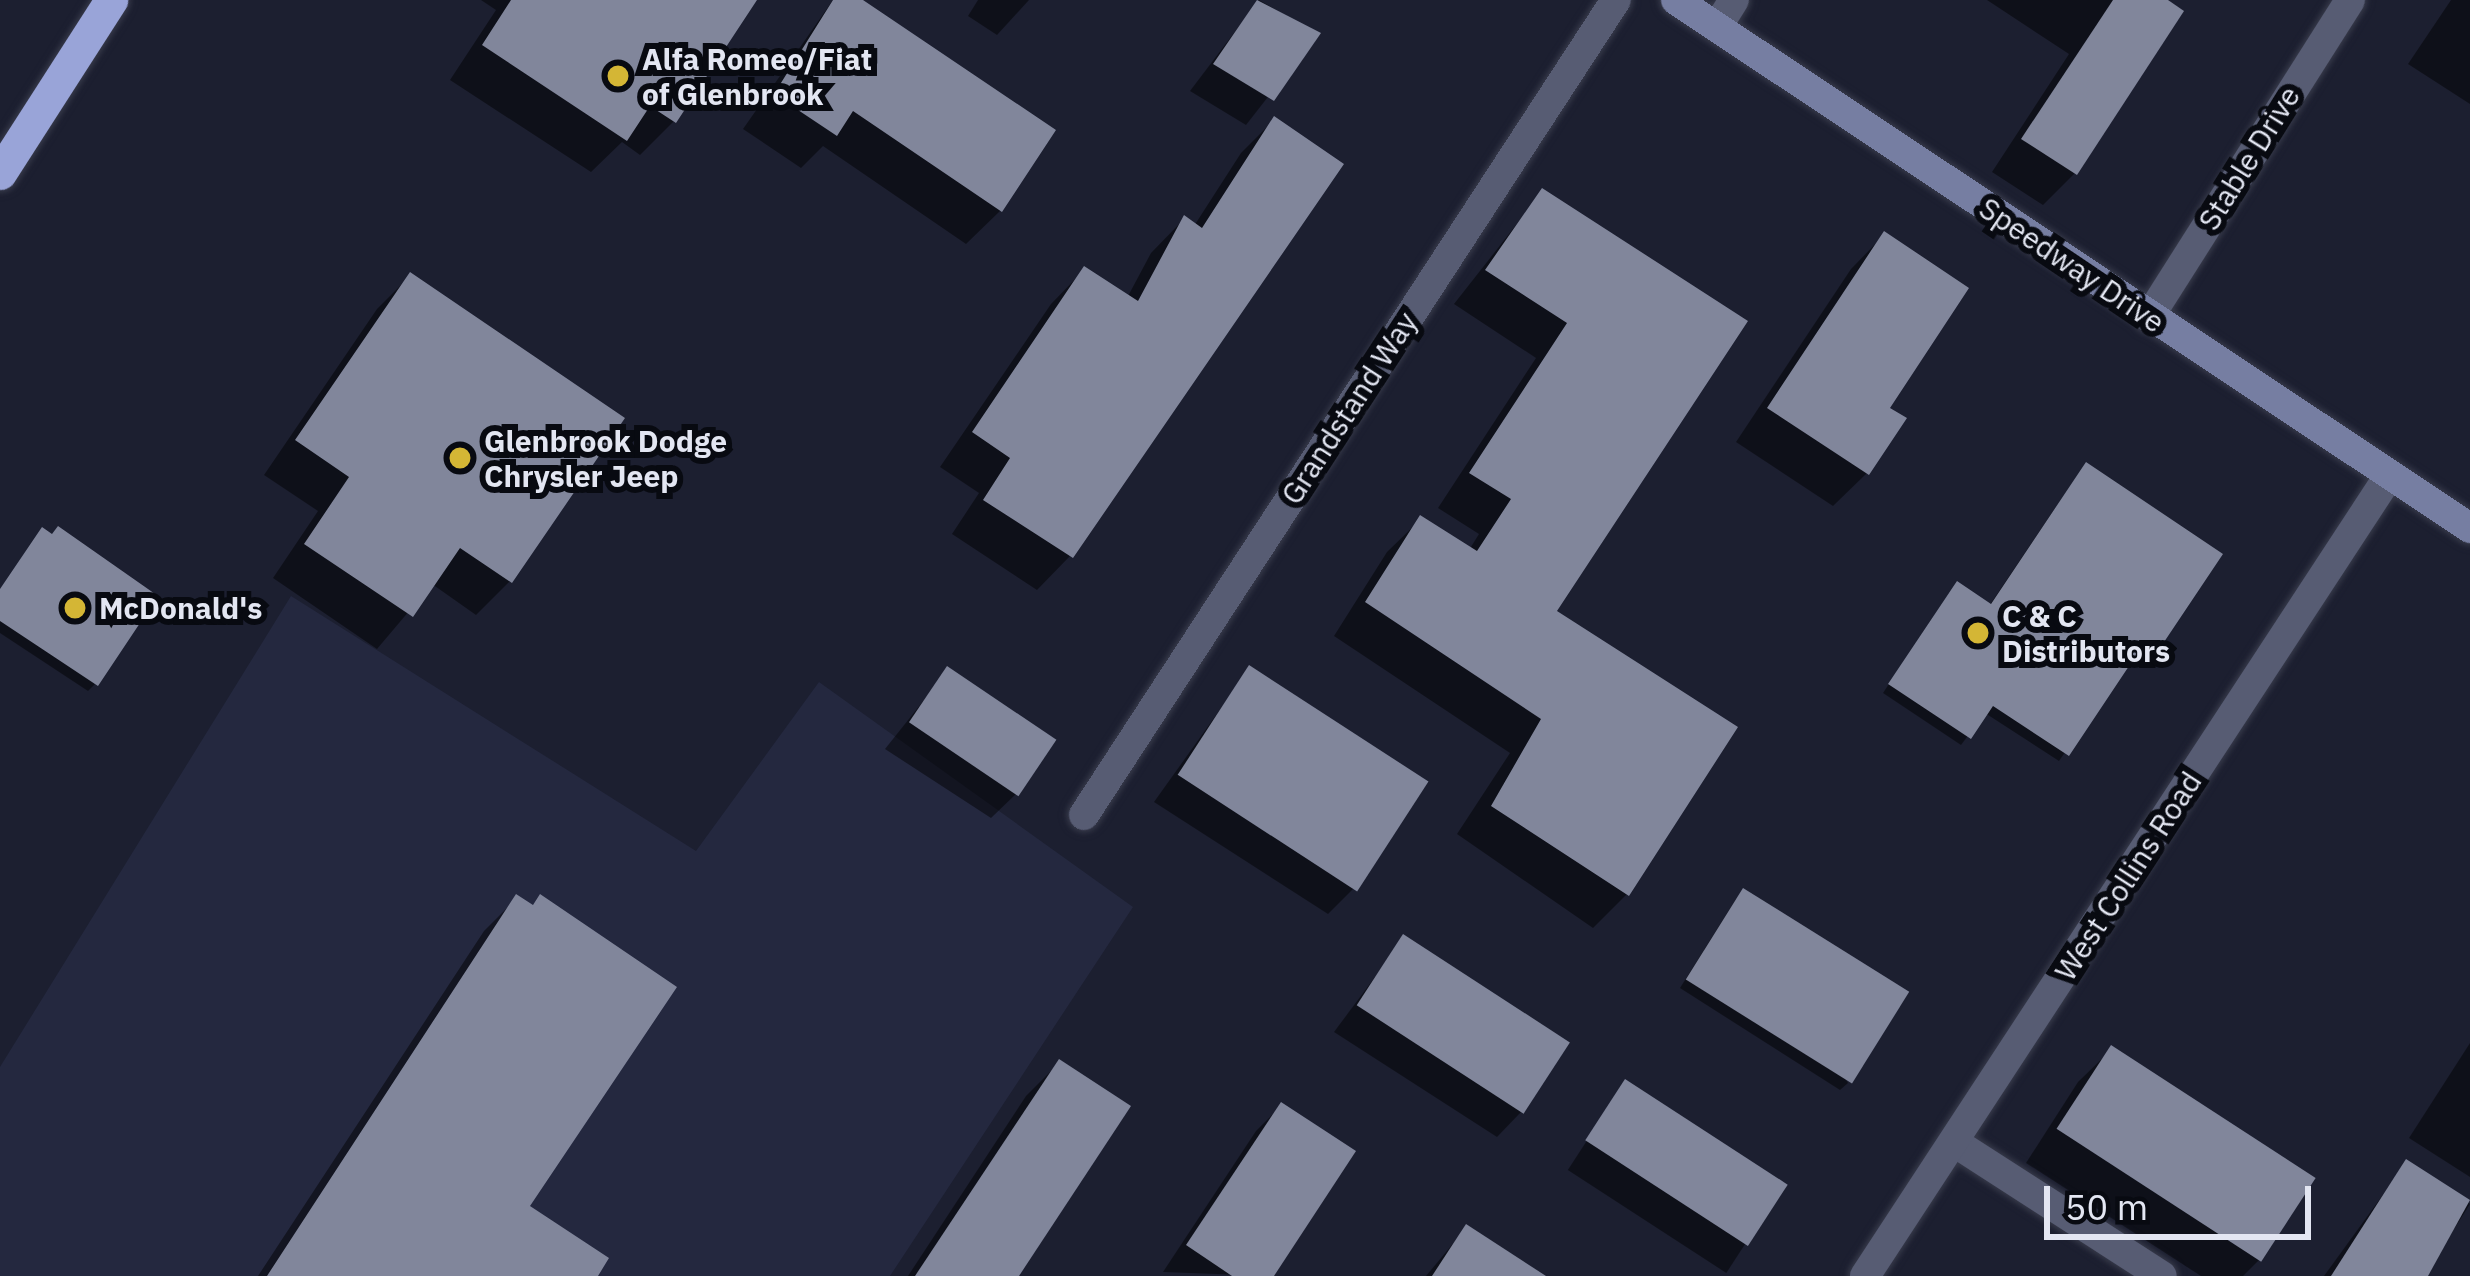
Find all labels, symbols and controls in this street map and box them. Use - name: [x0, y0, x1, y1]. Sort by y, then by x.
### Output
- place label: Alfa Romeo/Fiat of Glenbrook: [642, 41, 872, 112]
- marker: Alfa Romeo/Fiat of Glenbrook: [605, 63, 631, 89]
- street label: Stable Drive: [2191, 79, 2307, 237]
- street label: Speedway Drive: [1973, 190, 2171, 340]
- street label: Grandstand Way: [1273, 305, 1425, 511]
- place label: Glenbrook Dodge Chrysler Jeep: [484, 423, 727, 494]
- marker: Glenbrook Dodge Chrysler Jeep: [447, 445, 473, 471]
- place label: McDonald's: [99, 590, 262, 626]
- marker: McDonald's: [62, 595, 88, 621]
- place label: C & C Distributors: [2002, 598, 2170, 668]
- marker: C & C Distributors: [1965, 620, 1991, 646]
- street label: West Collins Road: [2047, 765, 2209, 987]
- scale bar: [2050, 1162, 2317, 1236]
- text: 50 m: [2065, 1183, 2148, 1230]

